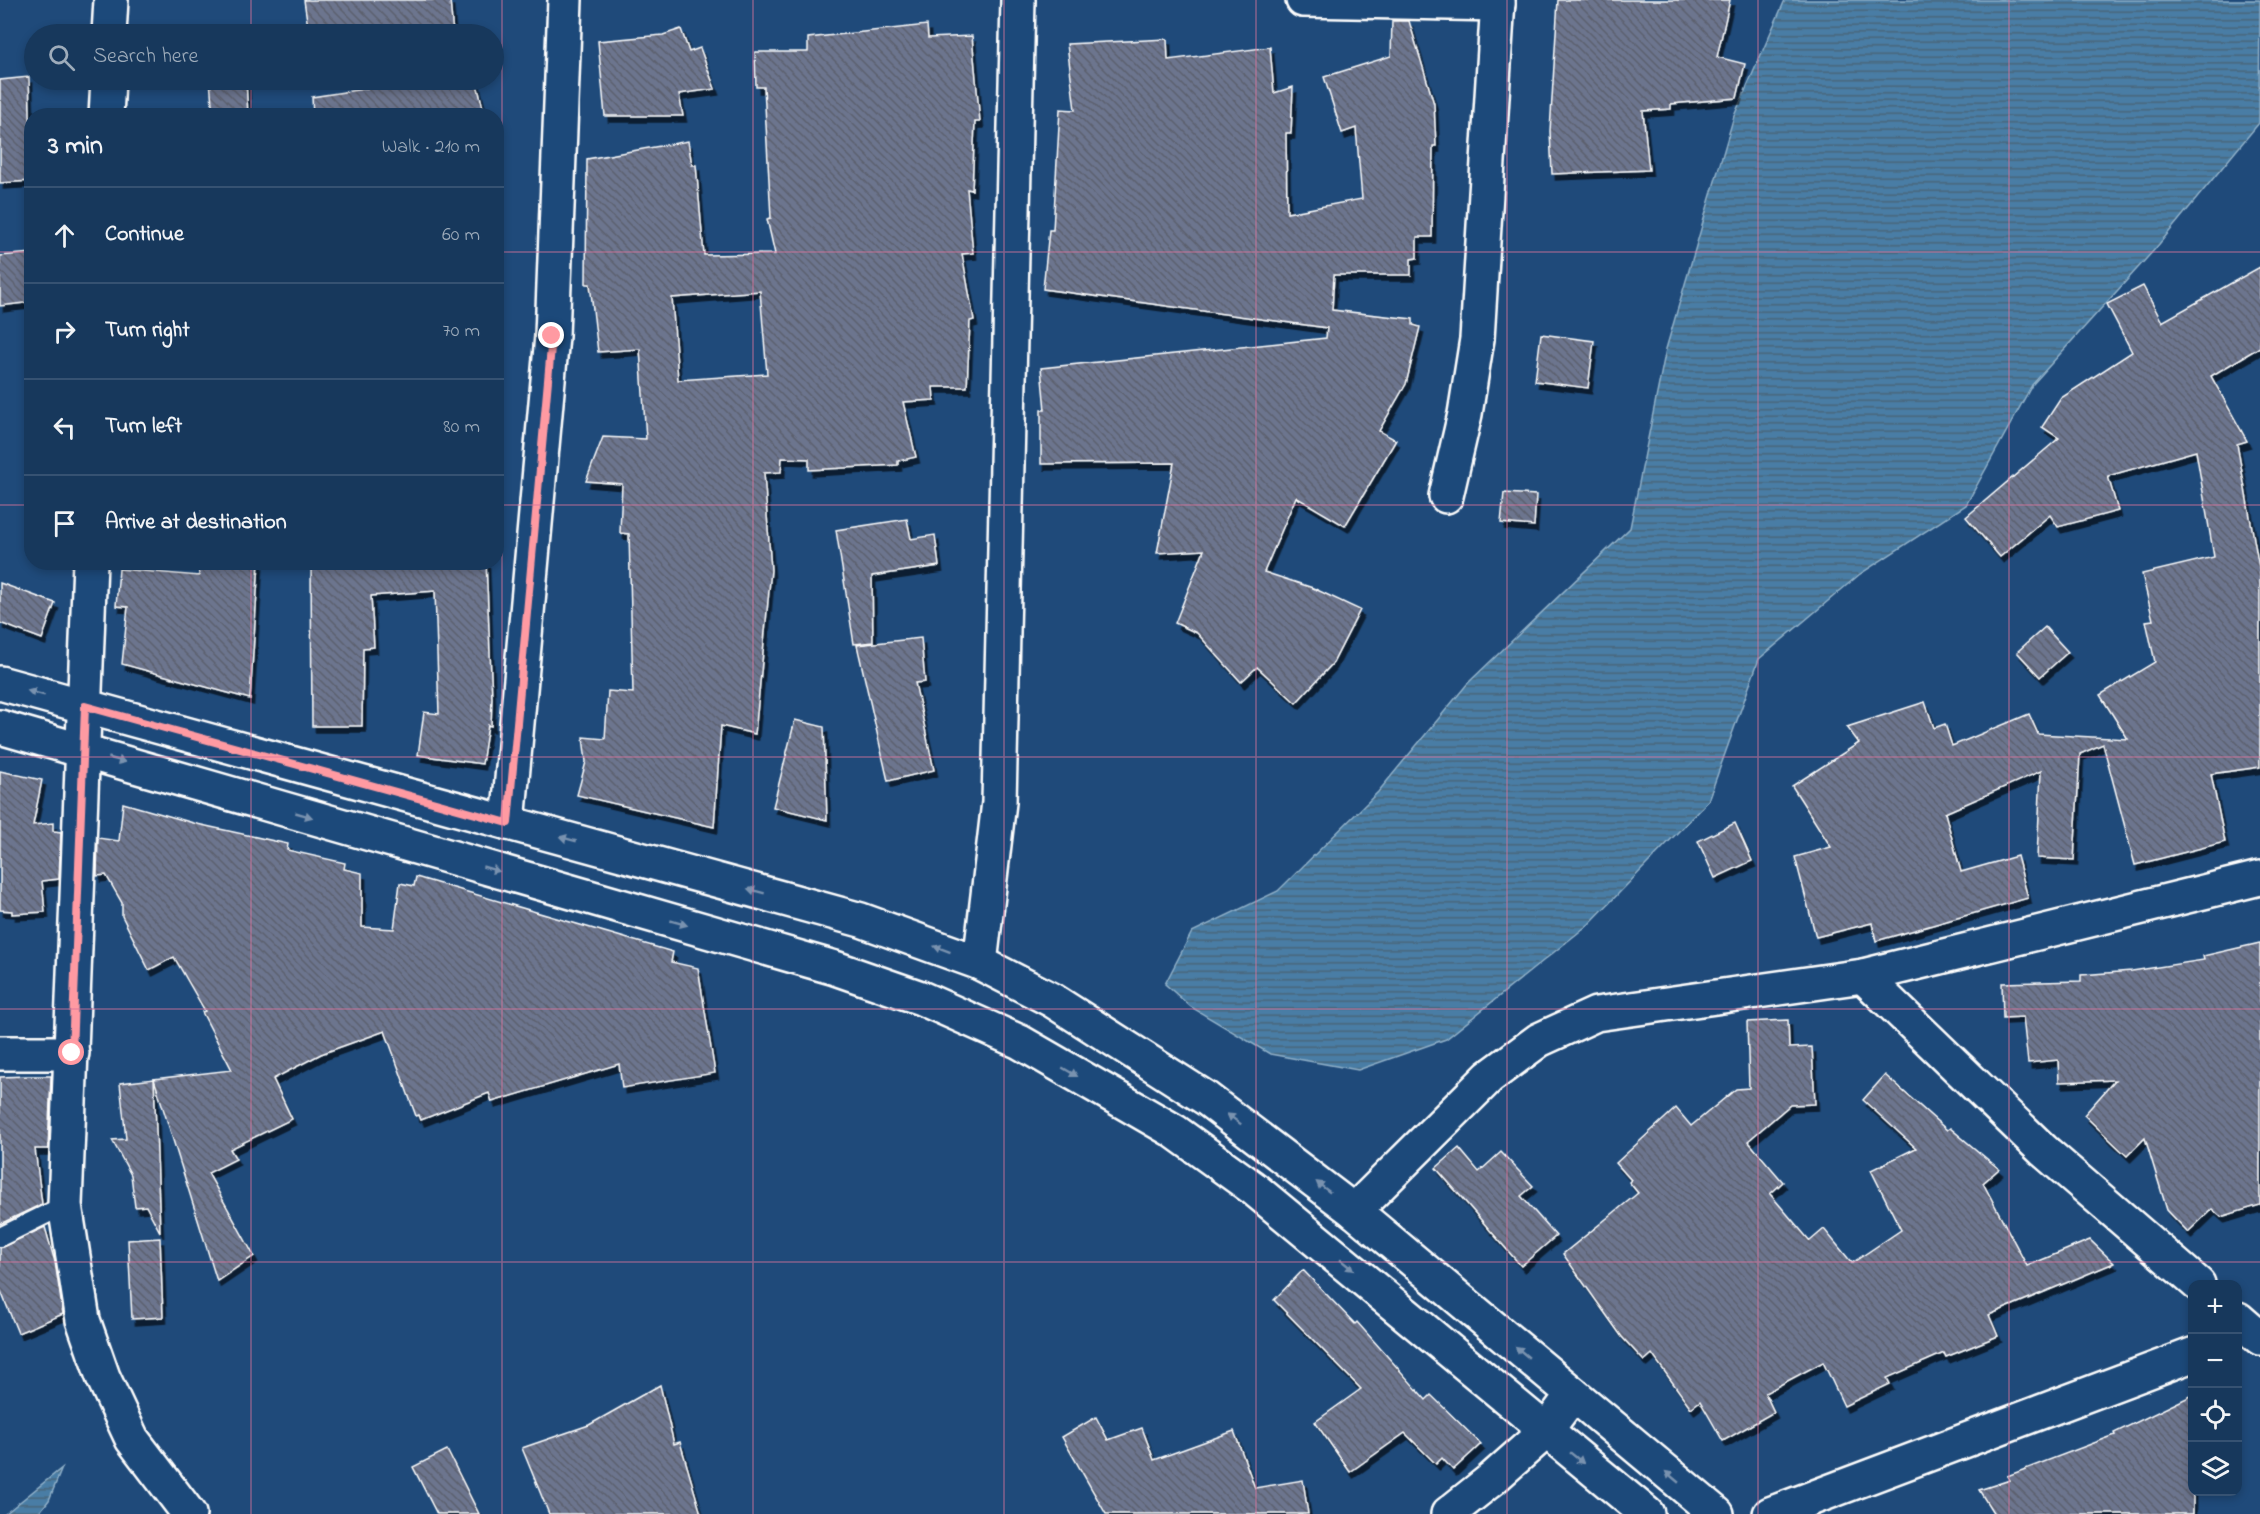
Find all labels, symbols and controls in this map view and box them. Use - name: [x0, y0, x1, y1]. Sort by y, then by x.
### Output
- search box: [24, 24, 504, 90]
- icon: search: [45, 41, 78, 74]
- text: Search here: [93, 41, 198, 73]
- text: 3 min: [48, 128, 103, 166]
- text: Walk · 210 m: [382, 133, 480, 162]
- icon: ahead: [48, 219, 81, 252]
- text: Continue: [105, 219, 184, 251]
- text: 60 m: [442, 221, 480, 250]
- icon: right: [48, 315, 81, 348]
- text: Turn right: [105, 315, 190, 347]
- text: 70 m: [443, 317, 480, 346]
- route end: [538, 322, 564, 348]
- icon: left: [48, 411, 81, 444]
- text: Turn left: [105, 411, 182, 443]
- text: 80 m: [443, 413, 480, 442]
- icon: arrive: [48, 507, 81, 540]
- text: Arrive at destination: [105, 507, 287, 539]
- one-way arrow: [27, 687, 45, 697]
- one-way arrow: [108, 756, 126, 765]
- one-way arrow: [295, 811, 313, 820]
- one-way arrow: [559, 834, 577, 844]
- one-way arrow: [482, 865, 500, 874]
- one-way arrow: [747, 886, 765, 896]
- one-way arrow: [670, 919, 688, 928]
- one-way arrow: [933, 944, 951, 954]
- route start: [58, 1039, 84, 1065]
- one-way arrow: [1062, 1066, 1079, 1076]
- one-way arrow: [1226, 1113, 1242, 1125]
- one-way arrow: [1316, 1182, 1331, 1194]
- one-way arrow: [1339, 1258, 1354, 1271]
- map controls: [2188, 1280, 2242, 1496]
- button: +: [2188, 1280, 2242, 1334]
- button: −: [2188, 1334, 2242, 1388]
- one-way arrow: [1515, 1346, 1530, 1359]
- button: locate: [2188, 1388, 2242, 1442]
- button: layers: [2188, 1442, 2242, 1496]
- one-way arrow: [1569, 1451, 1585, 1464]
- one-way arrow: [1664, 1470, 1680, 1483]

